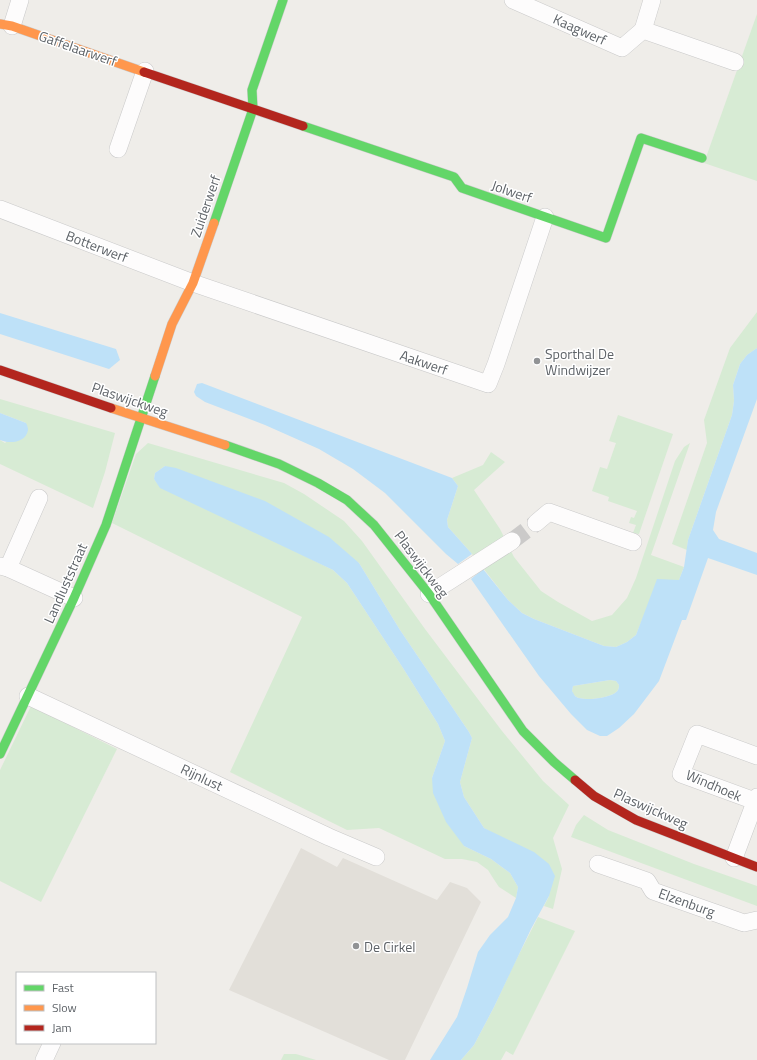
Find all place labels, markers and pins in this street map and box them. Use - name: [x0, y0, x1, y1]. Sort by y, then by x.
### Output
- place label: Sporthal De Windwijzer: [545, 343, 614, 380]
- marker: Sporthal De Windwijzer: [532, 356, 542, 366]
- place label: De Cirkel: [364, 936, 416, 957]
- marker: De Cirkel: [351, 941, 361, 951]

